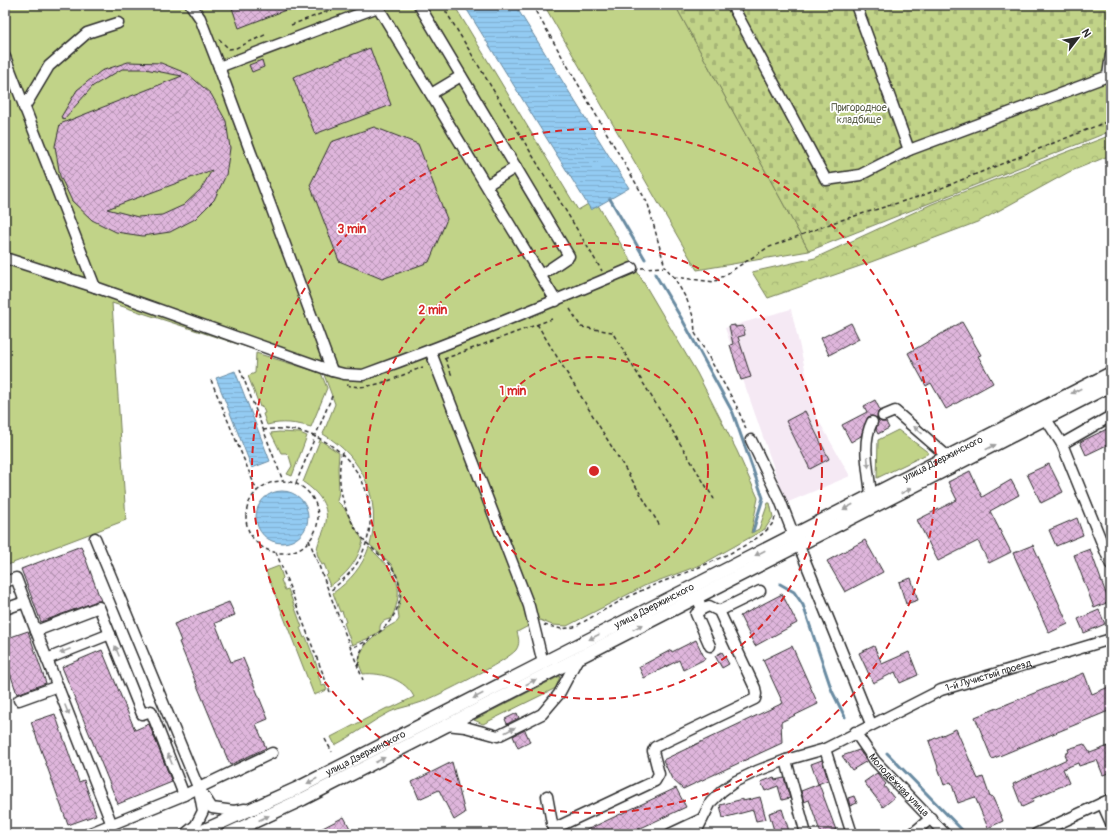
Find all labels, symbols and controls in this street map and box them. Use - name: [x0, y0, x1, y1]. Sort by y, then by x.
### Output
- north arrow: [1058, 18, 1098, 58]
- text: N: [1079, 27, 1094, 40]
- park label: Пригородное кладбище: [831, 102, 887, 126]
- text: 3 min: [338, 222, 367, 237]
- text: 2 min: [419, 303, 448, 318]
- text: 1 min: [500, 384, 527, 399]
- one-way arrow: [1070, 388, 1082, 394]
- one-way arrow: [913, 426, 923, 435]
- street label: улица Дзержинского: [900, 433, 985, 485]
- one-way arrow: [986, 444, 997, 450]
- one-way arrow: [865, 456, 872, 468]
- centre of rings: [587, 464, 601, 478]
- one-way arrow: [900, 488, 912, 494]
- one-way arrow: [843, 504, 854, 511]
- one-way arrow: [754, 550, 765, 556]
- street label: улица Дзержинского: [612, 580, 697, 632]
- one-way arrow: [632, 624, 644, 630]
- one-way arrow: [588, 634, 599, 640]
- one-way arrow: [113, 644, 119, 656]
- one-way arrow: [59, 649, 71, 655]
- street label: 1-й Лучистый проезд: [944, 657, 1033, 694]
- one-way arrow: [525, 679, 537, 685]
- one-way arrow: [472, 693, 483, 699]
- one-way arrow: [64, 704, 70, 715]
- one-way arrow: [505, 727, 516, 733]
- street label: улица Дзержинского: [323, 728, 408, 779]
- street label: Молодёжная улица: [866, 751, 931, 820]
- one-way arrow: [167, 752, 173, 764]
- one-way arrow: [374, 756, 386, 763]
- one-way arrow: [306, 778, 318, 784]
- one-way arrow: [258, 815, 269, 821]

